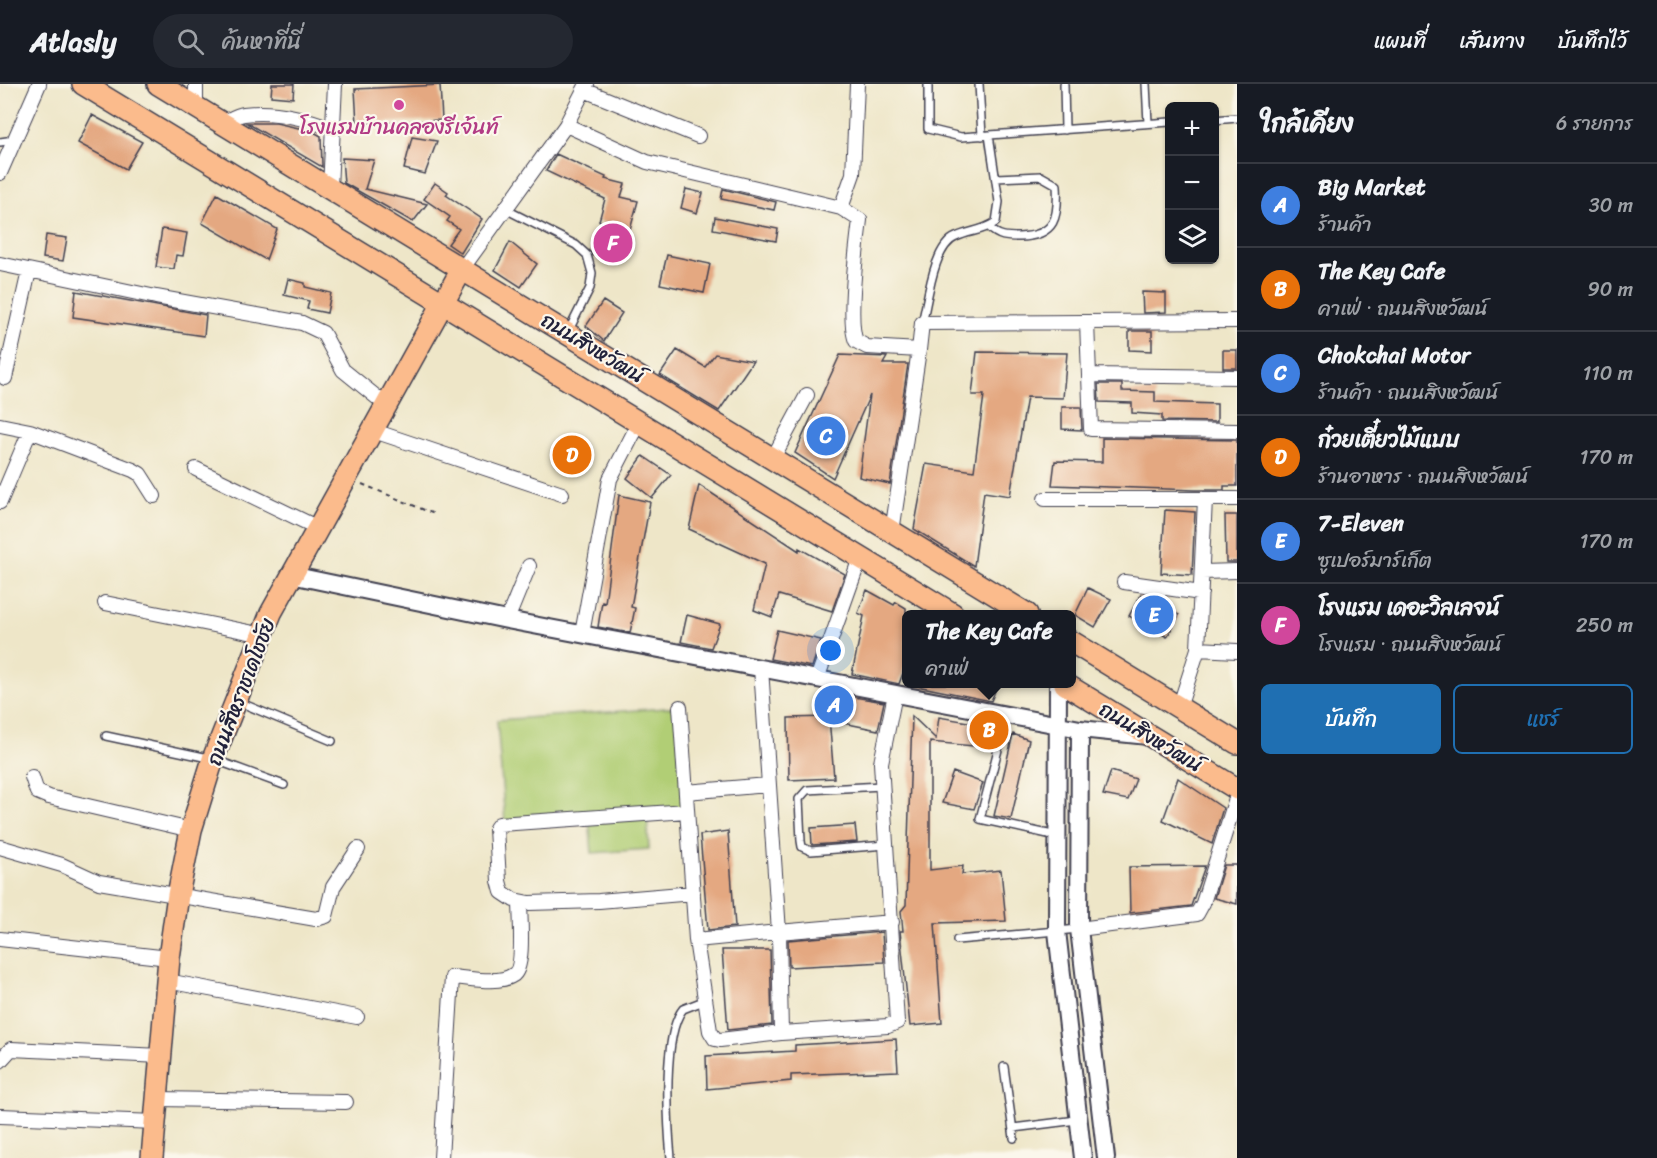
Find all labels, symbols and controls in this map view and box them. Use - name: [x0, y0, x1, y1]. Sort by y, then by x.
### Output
- search box: [153, 14, 573, 68]
- text: Atlasly: [30, 17, 117, 66]
- text: ค้นหาที่นี่: [222, 22, 301, 61]
- text: แผนที่: [1374, 22, 1426, 60]
- text: เส้นทาง: [1459, 22, 1525, 60]
- text: บันทึกไว้: [1558, 22, 1627, 60]
- icon: search: [174, 25, 207, 58]
- marker: โรงแรมบ้านคลองรีเจ้นท์: [392, 98, 406, 112]
- text: ใกล้เคียง: [1261, 100, 1353, 146]
- map controls: [1165, 102, 1219, 264]
- button: +: [1165, 102, 1219, 156]
- text: 6 รายการ: [1556, 106, 1633, 141]
- place label: โรงแรมบ้านคลองรีเจ้นท์: [299, 108, 503, 146]
- button: −: [1165, 156, 1219, 210]
- text: Big Market: [1318, 168, 1426, 207]
- text: A: [1274, 188, 1287, 223]
- text: 30 m: [1589, 188, 1633, 223]
- text: ร้านค้า: [1318, 207, 1372, 242]
- button: layers: [1165, 210, 1219, 264]
- pin: F: [594, 220, 632, 266]
- text: The Key Cafe: [1318, 252, 1446, 291]
- text: B: [1274, 272, 1287, 307]
- text: 90 m: [1588, 272, 1633, 307]
- text: คาเฟ่ · ถนนสิงหวัฒน์: [1318, 291, 1488, 326]
- street label: ถนนสิงหวัฒน์: [533, 302, 656, 396]
- text: Chokchai Motor: [1318, 336, 1470, 375]
- text: C: [1274, 356, 1287, 391]
- text: 110 m: [1583, 356, 1633, 391]
- text: ร้านค้า · ถนนสิงหวัฒน์: [1318, 375, 1498, 410]
- pin: C: [806, 414, 846, 458]
- text: ก๋วยเตี๋ยวไม้แบบ: [1318, 420, 1459, 459]
- pin: D: [552, 432, 592, 478]
- text: D: [1275, 440, 1286, 475]
- text: 170 m: [1580, 440, 1633, 475]
- text: ร้านอาหาร · ถนนสิงหวัฒน์: [1318, 459, 1528, 494]
- text: 7-Eleven: [1318, 504, 1404, 543]
- text: E: [1275, 524, 1286, 559]
- text: 170 m: [1580, 524, 1633, 559]
- text: ซูเปอร์มาร์เก็ต: [1318, 543, 1432, 578]
- text: โรงแรม เดอะวิลเลจน์: [1318, 588, 1500, 627]
- pin: E: [1134, 592, 1174, 638]
- text: F: [1275, 608, 1286, 643]
- text: 250 m: [1576, 608, 1633, 643]
- popup: [902, 610, 1076, 688]
- street label: ถนนสีหราชเดโชชัย: [195, 612, 287, 772]
- text: The Key Cafe: [925, 612, 1053, 651]
- text: โรงแรม · ถนนสิงหวัฒน์: [1318, 627, 1502, 662]
- your location: [816, 636, 845, 665]
- text: คาเฟ่: [925, 651, 968, 686]
- pin: A: [814, 682, 854, 728]
- button: บันทึก: [1261, 684, 1441, 754]
- button: แชร์: [1453, 684, 1633, 754]
- street label: ถนนสิงหวัฒน์: [1091, 691, 1214, 785]
- pin: B: [970, 708, 1008, 752]

